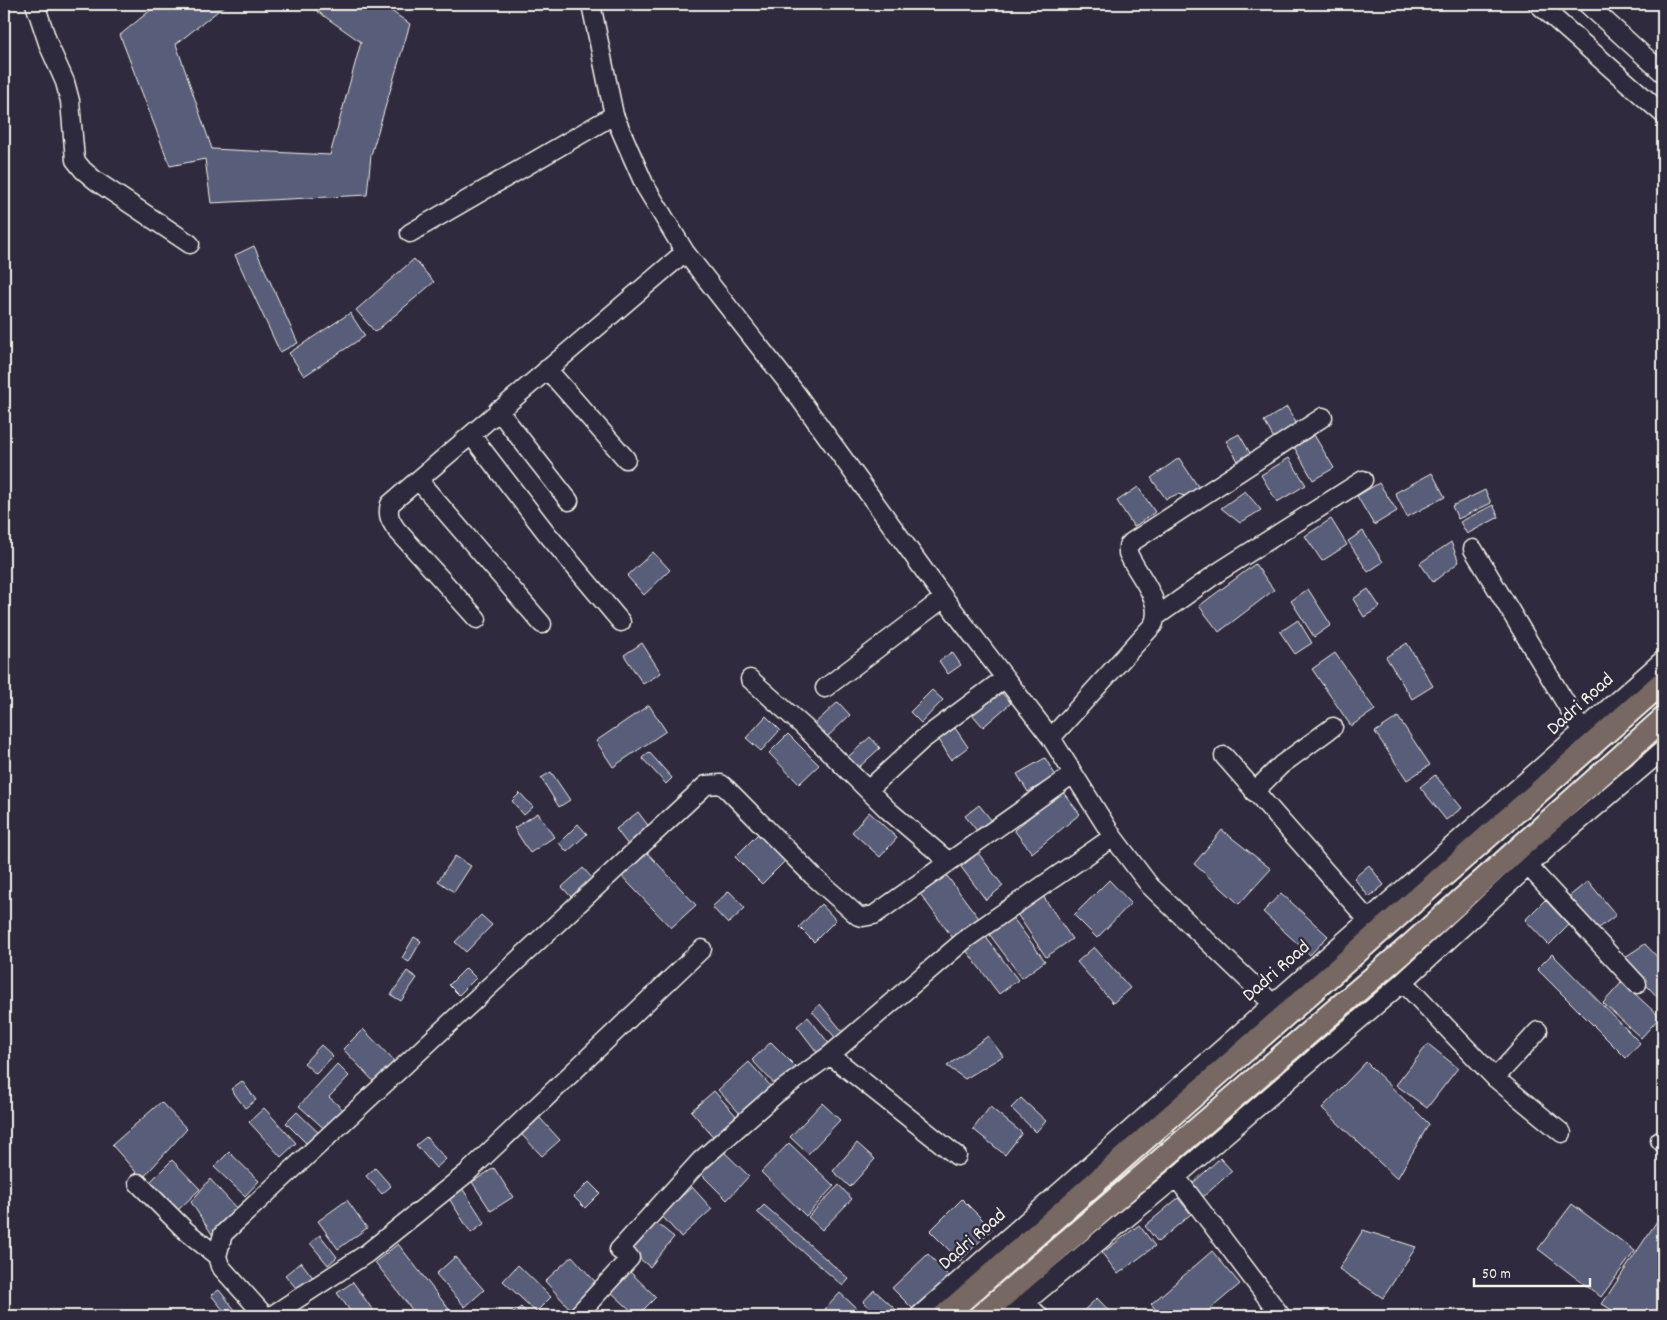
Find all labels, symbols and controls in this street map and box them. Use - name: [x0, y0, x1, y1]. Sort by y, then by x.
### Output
- street label: Dadri Road: [1541, 667, 1621, 743]
- street label: Dadri Road: [1237, 934, 1317, 1010]
- street label: Dadri Road: [933, 1202, 1013, 1278]
- scale bar: [1474, 1255, 1591, 1287]
- text: 50 m: [1482, 1264, 1511, 1286]

